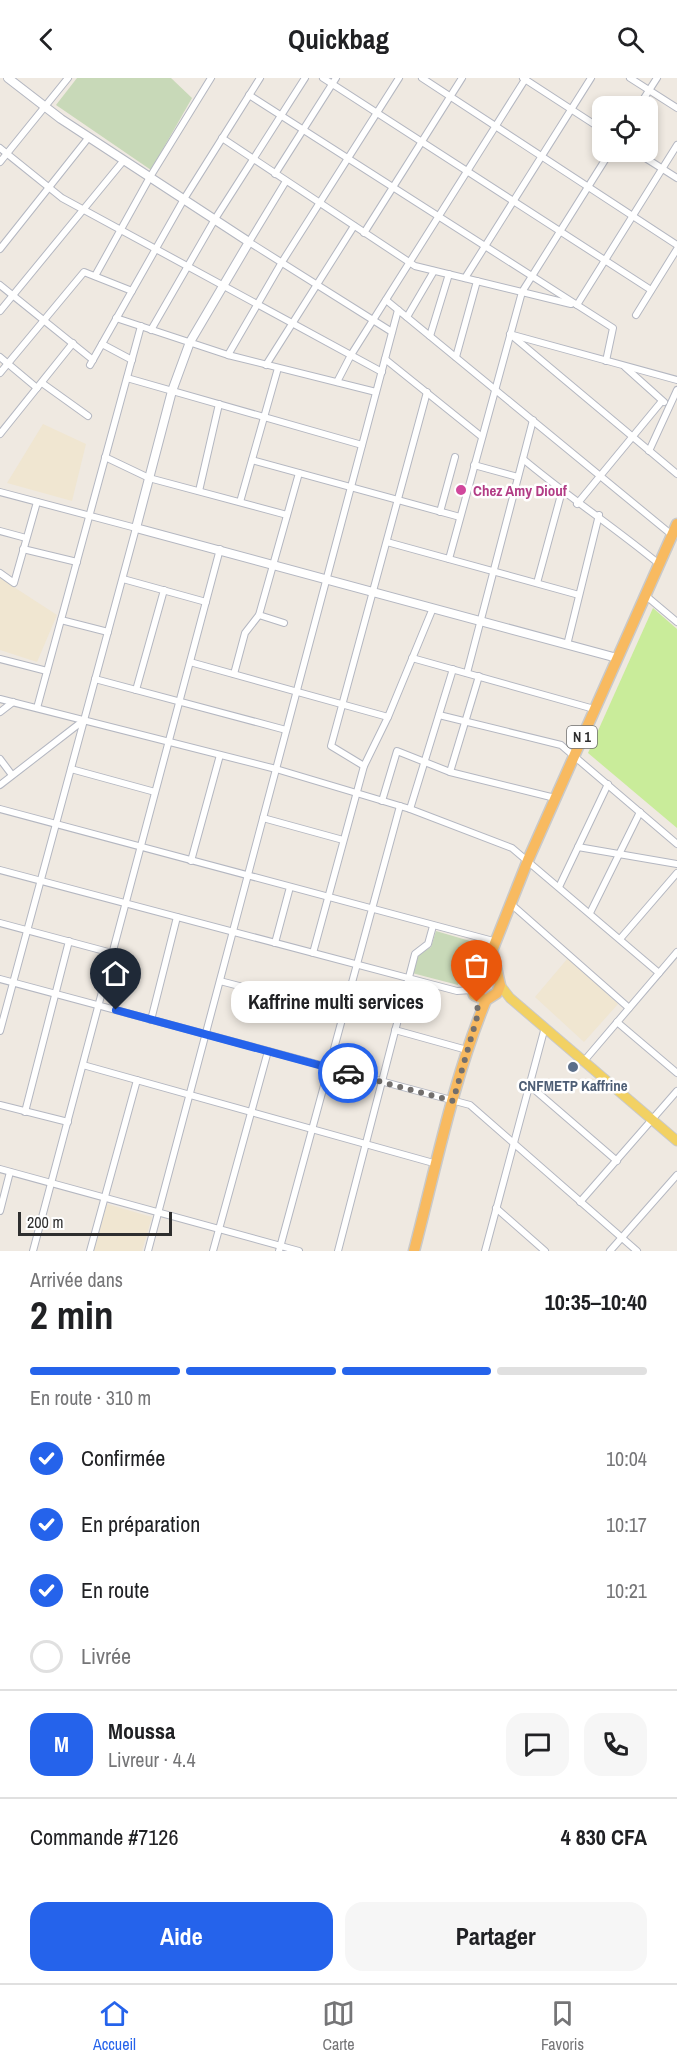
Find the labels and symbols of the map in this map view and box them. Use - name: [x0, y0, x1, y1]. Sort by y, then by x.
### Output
- place label: Chez Amy Diouf: [473, 480, 568, 501]
- marker: Chez Amy Diouf: [454, 483, 468, 497]
- road number: N 1: [567, 726, 597, 748]
- pin: [451, 940, 502, 1002]
- pin: [90, 948, 141, 1010]
- callout: Kaffrine multi services: [231, 981, 441, 1023]
- courier: [318, 1043, 378, 1103]
- marker: CNFMETP Kaffrine: [566, 1060, 580, 1074]
- place label: CNFMETP Kaffrine: [518, 1075, 628, 1096]
- scale bar: [18, 1209, 172, 1236]

